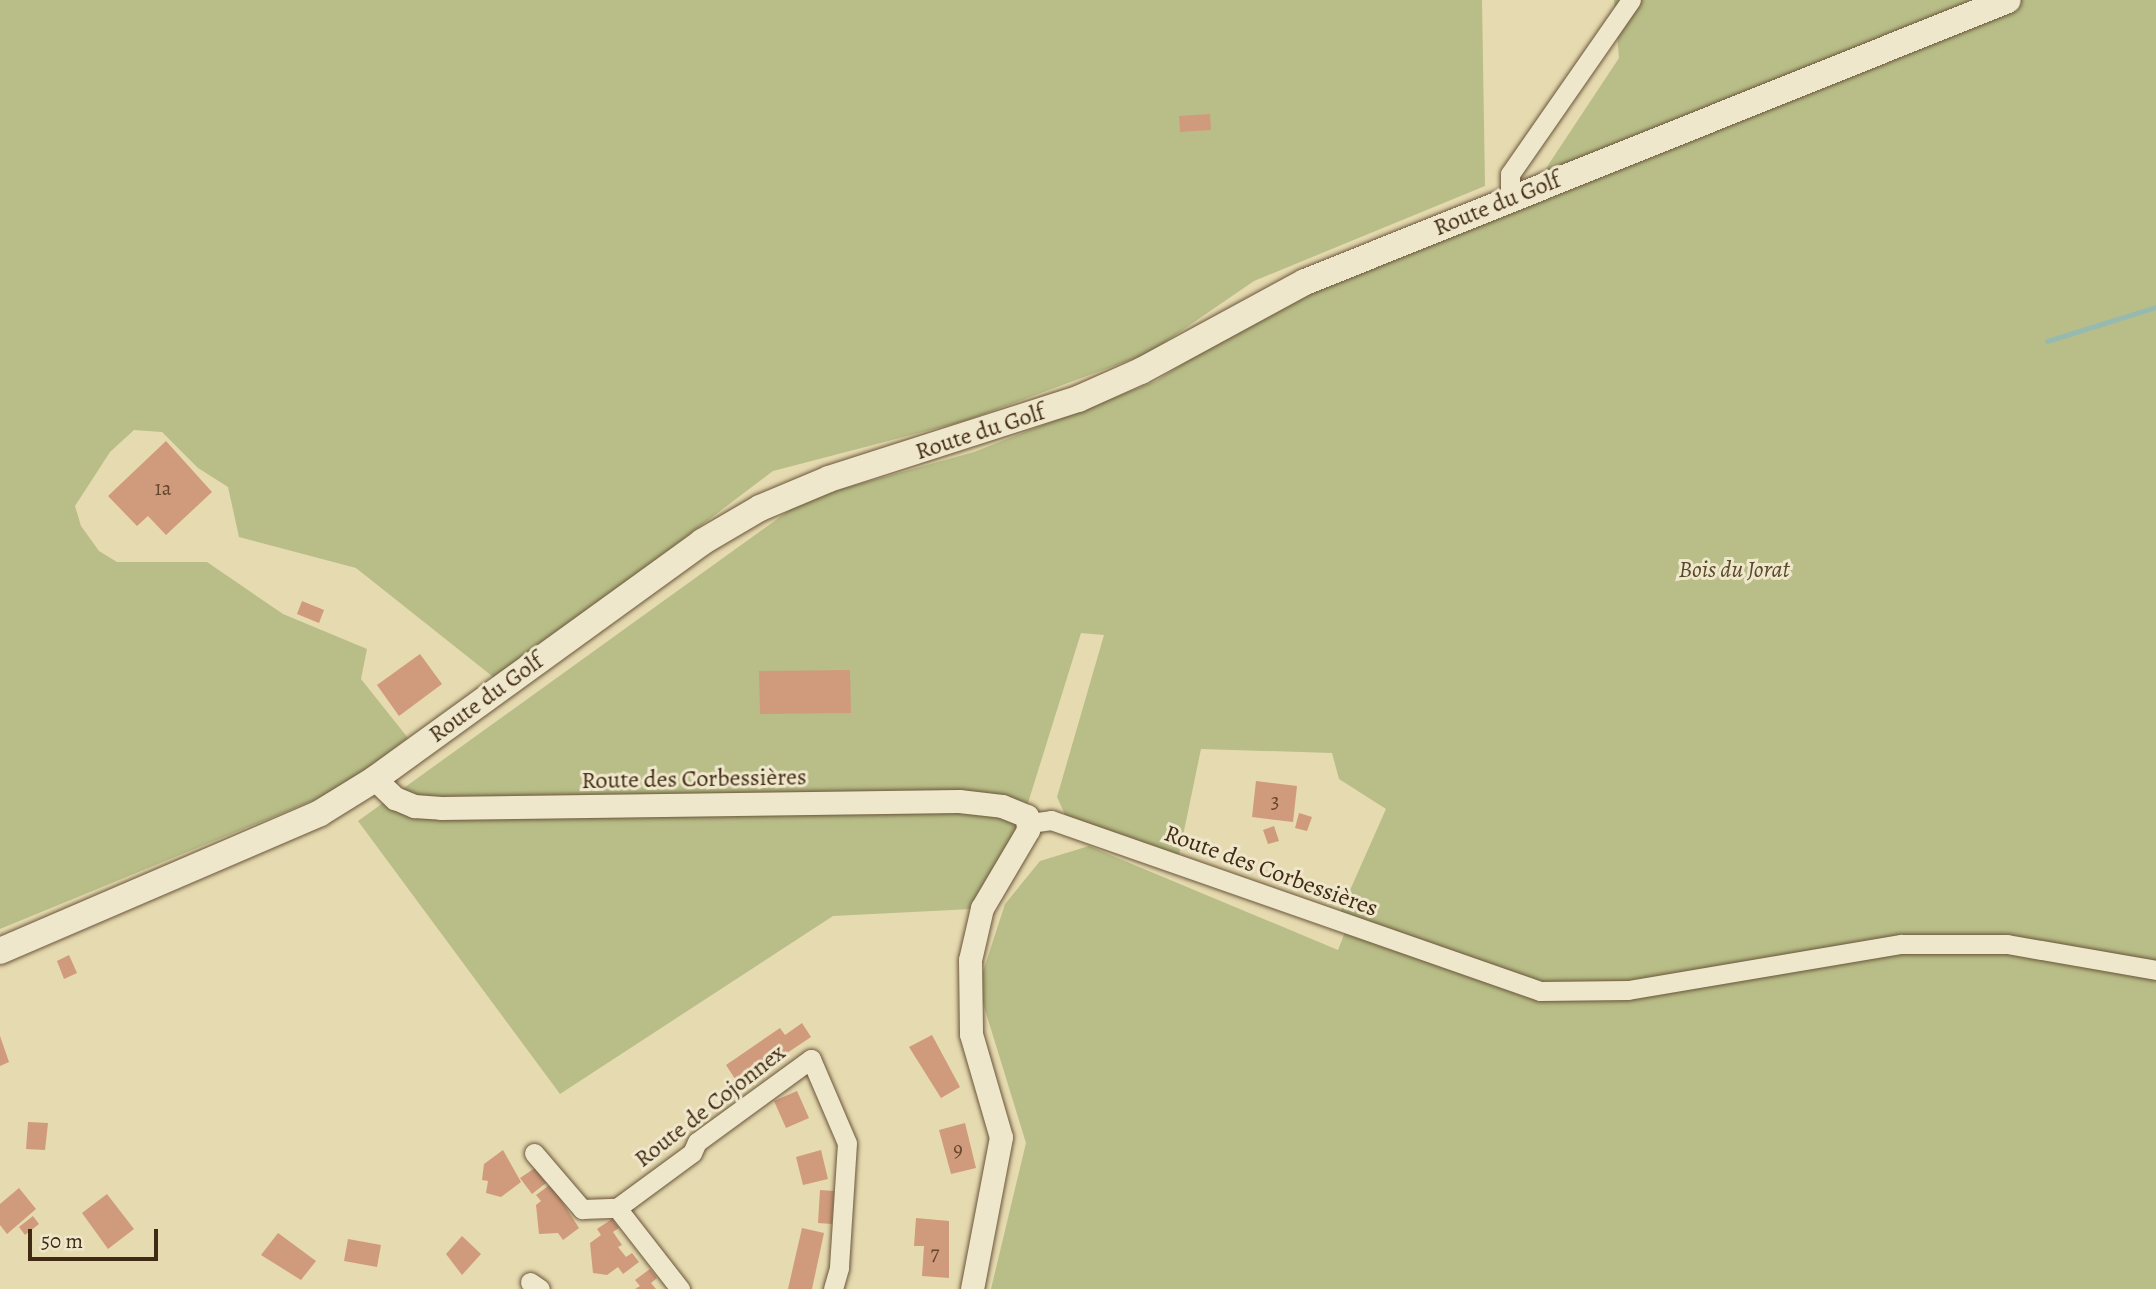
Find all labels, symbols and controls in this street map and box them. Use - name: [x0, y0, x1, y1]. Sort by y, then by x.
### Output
- street label: Route du Golf: [1429, 166, 1565, 242]
- street label: Route du Golf: [912, 398, 1048, 466]
- house number: 1a: [155, 475, 171, 501]
- park label: Bois du Jorat: [1679, 556, 1789, 584]
- street label: Route du Golf: [423, 647, 549, 749]
- street label: Route des Corbessières: [581, 763, 807, 795]
- house number: 3: [1271, 788, 1279, 814]
- street label: Route des Corbessières: [1160, 819, 1382, 923]
- street label: Route de Cojonnex: [629, 1038, 791, 1174]
- house number: 9: [953, 1136, 963, 1162]
- scale bar: [32, 1216, 161, 1260]
- text: 50 m: [41, 1227, 83, 1255]
- house number: 7: [931, 1240, 939, 1266]

